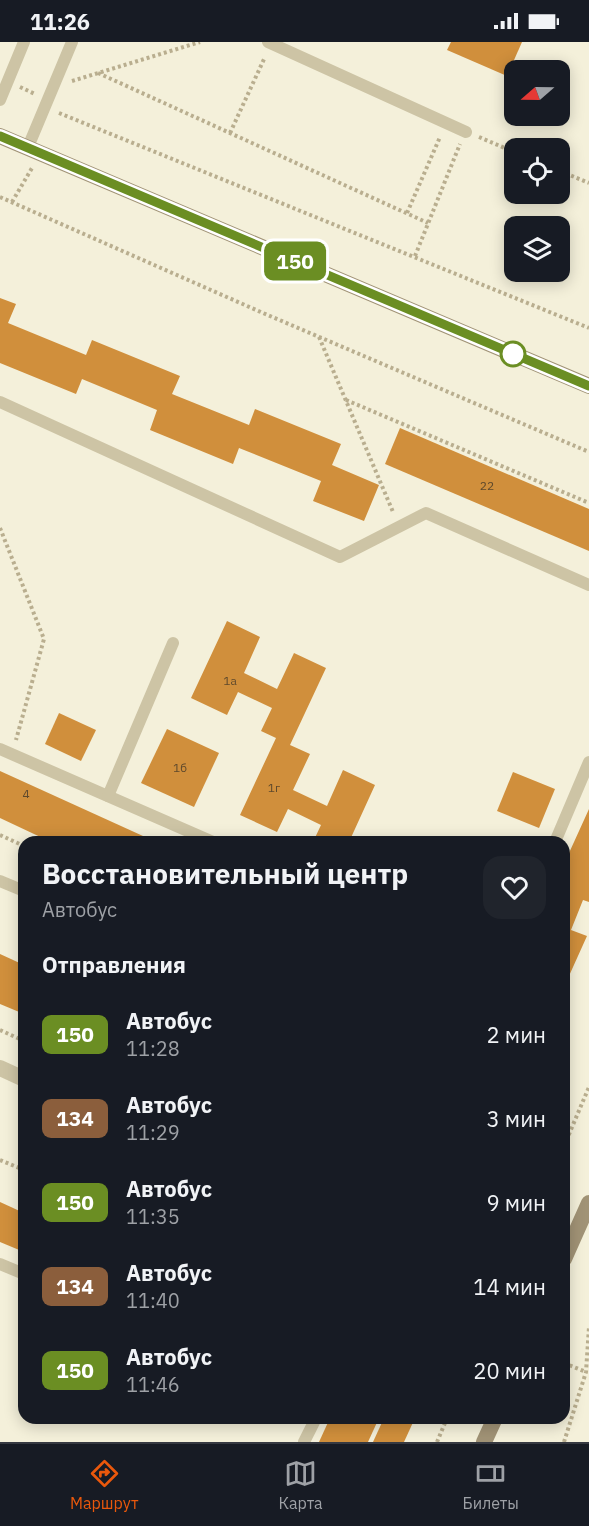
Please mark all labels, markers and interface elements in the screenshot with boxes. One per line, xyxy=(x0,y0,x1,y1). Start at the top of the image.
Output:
text: 11:26 xyxy=(30,7,90,36)
north arrow xyxy=(504,60,570,126)
map controls xyxy=(504,60,570,282)
button: locate xyxy=(504,138,570,204)
button: layers xyxy=(504,216,570,282)
line badge: 150 xyxy=(260,242,330,280)
text: 150 xyxy=(276,247,314,275)
unlabelled marker xyxy=(500,341,526,367)
house number: 22 xyxy=(480,478,494,493)
house number: 1а xyxy=(223,673,237,688)
house number: 1б xyxy=(173,760,187,775)
house number: 1г xyxy=(268,780,280,795)
house number: 4 xyxy=(22,786,30,801)
text: Восстановительный центр xyxy=(42,855,408,892)
button: heart xyxy=(483,856,546,919)
text: Автобус xyxy=(42,896,117,923)
text: Отправления xyxy=(42,950,186,979)
text: Автобус xyxy=(126,1006,212,1035)
text: 150 xyxy=(56,1020,94,1048)
text: 2 мин xyxy=(486,1020,546,1049)
text: 11:28 xyxy=(126,1035,180,1062)
text: Автобус xyxy=(126,1090,212,1119)
text: 134 xyxy=(56,1104,94,1132)
text: 3 мин xyxy=(486,1104,546,1133)
text: 11:29 xyxy=(126,1119,180,1146)
text: Автобус xyxy=(126,1174,212,1203)
text: 150 xyxy=(56,1188,94,1216)
text: 9 мин xyxy=(486,1188,546,1217)
text: 11:35 xyxy=(126,1203,180,1230)
text: Автобус xyxy=(126,1258,212,1287)
text: 134 xyxy=(56,1272,94,1300)
text: 14 мин xyxy=(473,1272,546,1301)
text: 11:40 xyxy=(126,1287,180,1314)
text: Автобус xyxy=(126,1342,212,1371)
text: 150 xyxy=(56,1356,94,1384)
text: 20 мин xyxy=(473,1356,546,1385)
text: 11:46 xyxy=(126,1371,180,1398)
tab: Маршрут xyxy=(70,1457,138,1513)
tab: Карта xyxy=(279,1457,323,1513)
tab: Билеты xyxy=(463,1457,519,1513)

